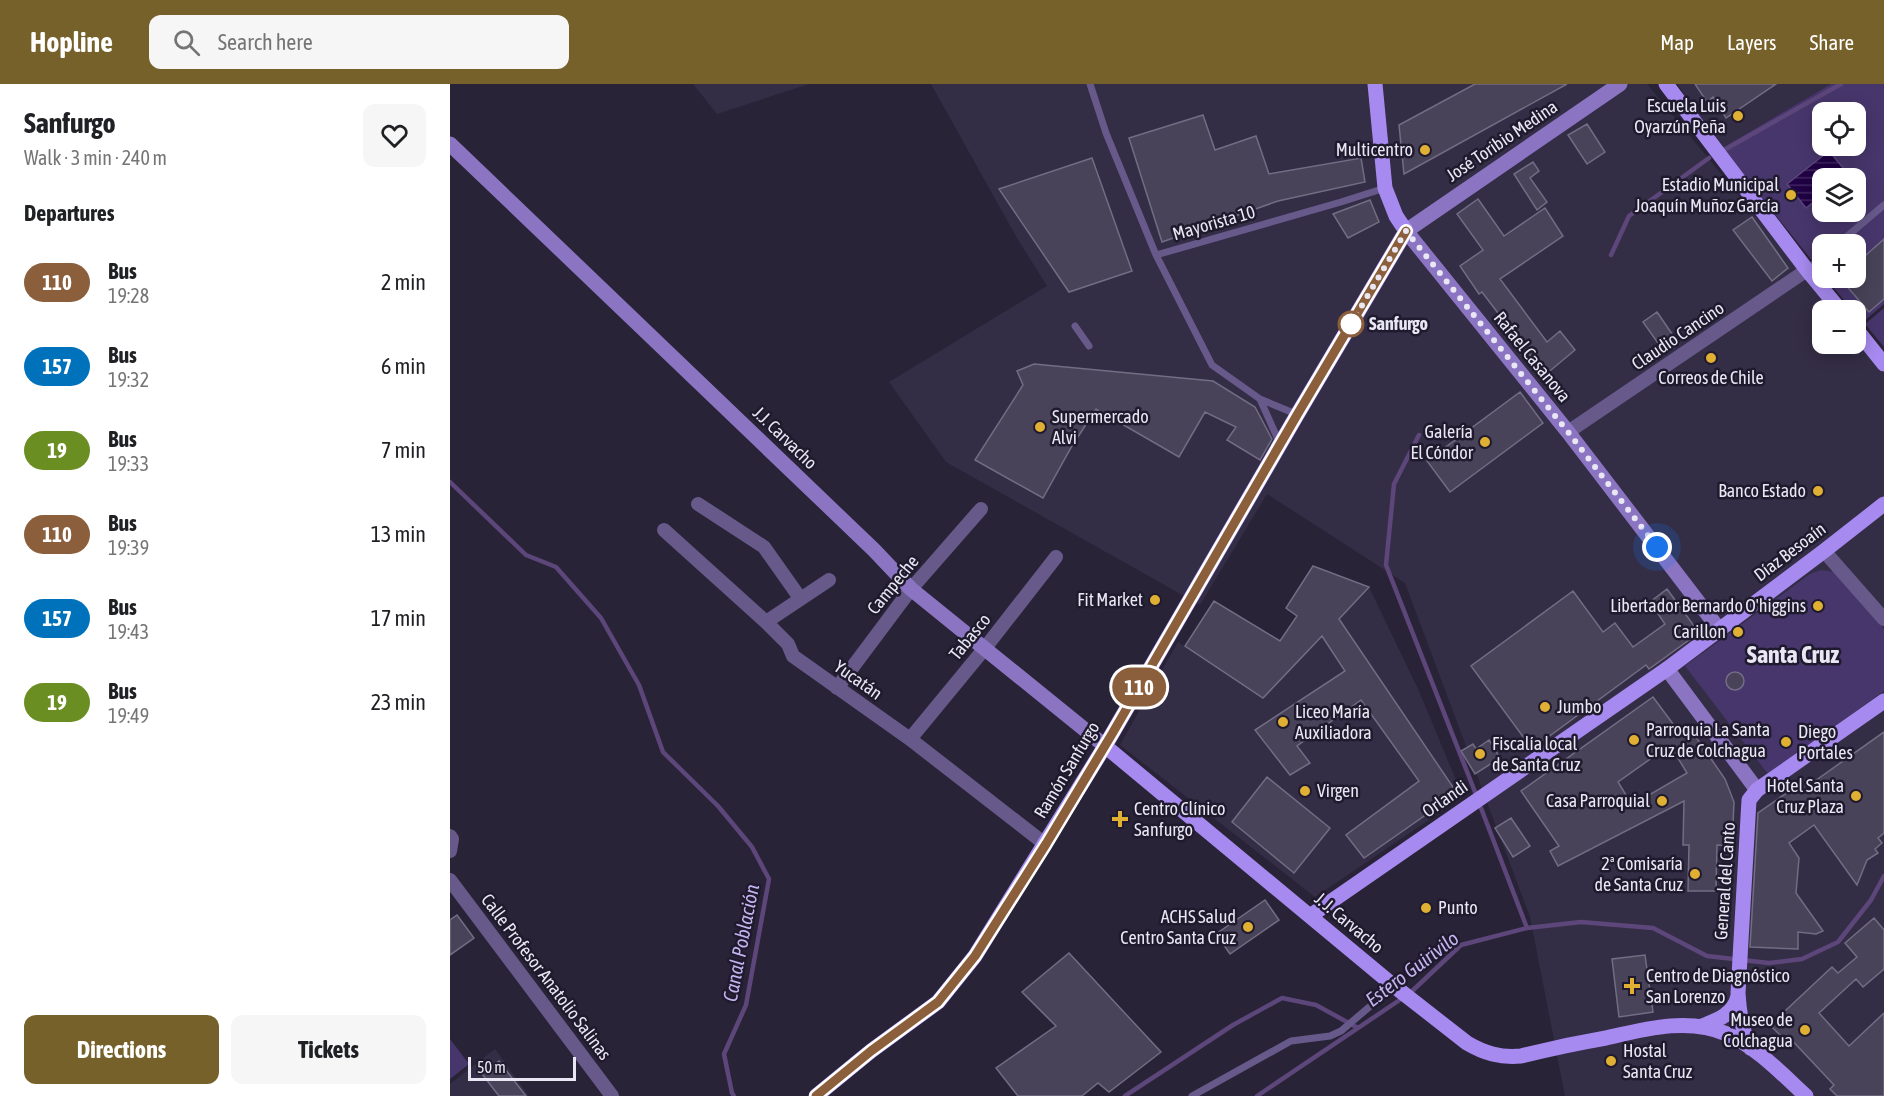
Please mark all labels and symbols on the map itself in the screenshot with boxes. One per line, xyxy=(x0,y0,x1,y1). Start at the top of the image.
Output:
place label: Escuela Luis Oyarzún Peña xyxy=(1634,95,1726,137)
street label: José Toribio Medina xyxy=(1442,96,1561,185)
marker: Escuela Luis Oyarzún Peña xyxy=(1731,109,1745,123)
place label: Multicentro xyxy=(1336,139,1413,160)
marker: Multicentro xyxy=(1418,143,1432,157)
place label: Estadio Municipal Joaquín Muñoz García xyxy=(1635,174,1779,216)
marker: Estadio Municipal Joaquín Muñoz García xyxy=(1784,188,1798,202)
street label: Mayorista 10 xyxy=(1170,201,1258,244)
street label: Claudio Cancino xyxy=(1628,297,1728,374)
street label: Rafael Casanova xyxy=(1490,307,1575,406)
marker: Sanfurgo xyxy=(1338,311,1364,337)
place label: Sanfurgo xyxy=(1369,313,1428,334)
marker: Correos de Chile xyxy=(1704,351,1718,365)
place label: Correos de Chile xyxy=(1658,367,1764,388)
street label: J.J. Carvacho xyxy=(749,402,822,473)
place label: Supermercado Alvi xyxy=(1052,406,1149,448)
marker: Supermercado Alvi xyxy=(1033,420,1047,434)
place label: Galería El Cóndor xyxy=(1411,421,1474,463)
marker: Galería El Cóndor xyxy=(1478,435,1492,449)
place label: Banco Estado xyxy=(1718,480,1806,501)
marker: Banco Estado xyxy=(1811,484,1825,498)
street label: Díaz Besoaín xyxy=(1750,518,1830,585)
your location xyxy=(1642,532,1672,562)
street label: Campeche xyxy=(863,551,923,618)
place label: Fit Market xyxy=(1077,589,1143,610)
marker: Fit Market xyxy=(1148,593,1162,607)
place label: Libertador Bernardo O'higgins xyxy=(1610,595,1806,616)
marker: Libertador Bernardo O'higgins xyxy=(1811,599,1825,613)
street label: Tabasco xyxy=(945,609,995,664)
place label: Carillon xyxy=(1674,621,1726,642)
marker: Carillon xyxy=(1731,625,1745,639)
district label: Santa Cruz xyxy=(1747,641,1840,668)
street label: Yucatán xyxy=(830,655,886,704)
line badge: 110 xyxy=(1104,668,1174,706)
place label: Jumbo xyxy=(1557,696,1601,717)
marker: Jumbo xyxy=(1538,700,1552,714)
place label: Liceo María Auxiliadora xyxy=(1295,701,1372,743)
marker: Liceo María Auxiliadora xyxy=(1276,715,1290,729)
street label: Ramón Sanfurgo xyxy=(1030,718,1104,822)
place label: Parroquia La Santa Cruz de Colchagua xyxy=(1646,719,1770,761)
place label: Diego Portales xyxy=(1798,721,1853,763)
place label: Fiscalía local de Santa Cruz xyxy=(1492,733,1581,775)
marker: Parroquia La Santa Cruz de Colchagua xyxy=(1627,733,1641,747)
marker: Diego Portales xyxy=(1779,735,1793,749)
marker: Fiscalía local de Santa Cruz xyxy=(1473,747,1487,761)
place label: Hotel Santa Cruz Plaza xyxy=(1766,775,1844,817)
street label: Orlandi xyxy=(1418,776,1471,822)
place label: Virgen xyxy=(1317,780,1359,801)
marker: Virgen xyxy=(1298,784,1312,798)
marker: Hotel Santa Cruz Plaza xyxy=(1849,789,1863,803)
place label: Casa Parroquial xyxy=(1546,790,1650,811)
marker: Casa Parroquial xyxy=(1655,794,1669,808)
place label: Centro Clínico Sanfurgo xyxy=(1134,798,1225,840)
marker: Centro Clínico Sanfurgo xyxy=(1111,810,1129,828)
street label: General del Canto xyxy=(1710,821,1739,940)
place label: 2ª Comisaría de Santa Cruz xyxy=(1595,853,1684,895)
marker: 2ª Comisaría de Santa Cruz xyxy=(1688,867,1702,881)
water label: Canal Población xyxy=(718,882,763,1004)
street label: J. J. Carvacho xyxy=(1311,888,1388,957)
street label: Calle Profesor Anatolio Salinas xyxy=(477,890,616,1064)
place label: Punto xyxy=(1438,897,1478,918)
marker: Punto xyxy=(1419,901,1433,915)
place label: ACHS Salud Centro Santa Cruz xyxy=(1120,906,1237,948)
marker: ACHS Salud Centro Santa Cruz xyxy=(1241,920,1255,934)
water label: Estero Guirivilo xyxy=(1361,926,1463,1011)
place label: Centro de Diagnóstico San Lorenzo xyxy=(1646,965,1790,1007)
marker: Centro de Diagnóstico San Lorenzo xyxy=(1623,977,1641,995)
place label: Museo de Colchagua xyxy=(1723,1009,1793,1051)
marker: Museo de Colchagua xyxy=(1798,1023,1812,1037)
place label: Hostal Santa Cruz xyxy=(1623,1040,1693,1082)
scale bar xyxy=(468,1054,576,1082)
marker: Hostal Santa Cruz xyxy=(1604,1054,1618,1068)

